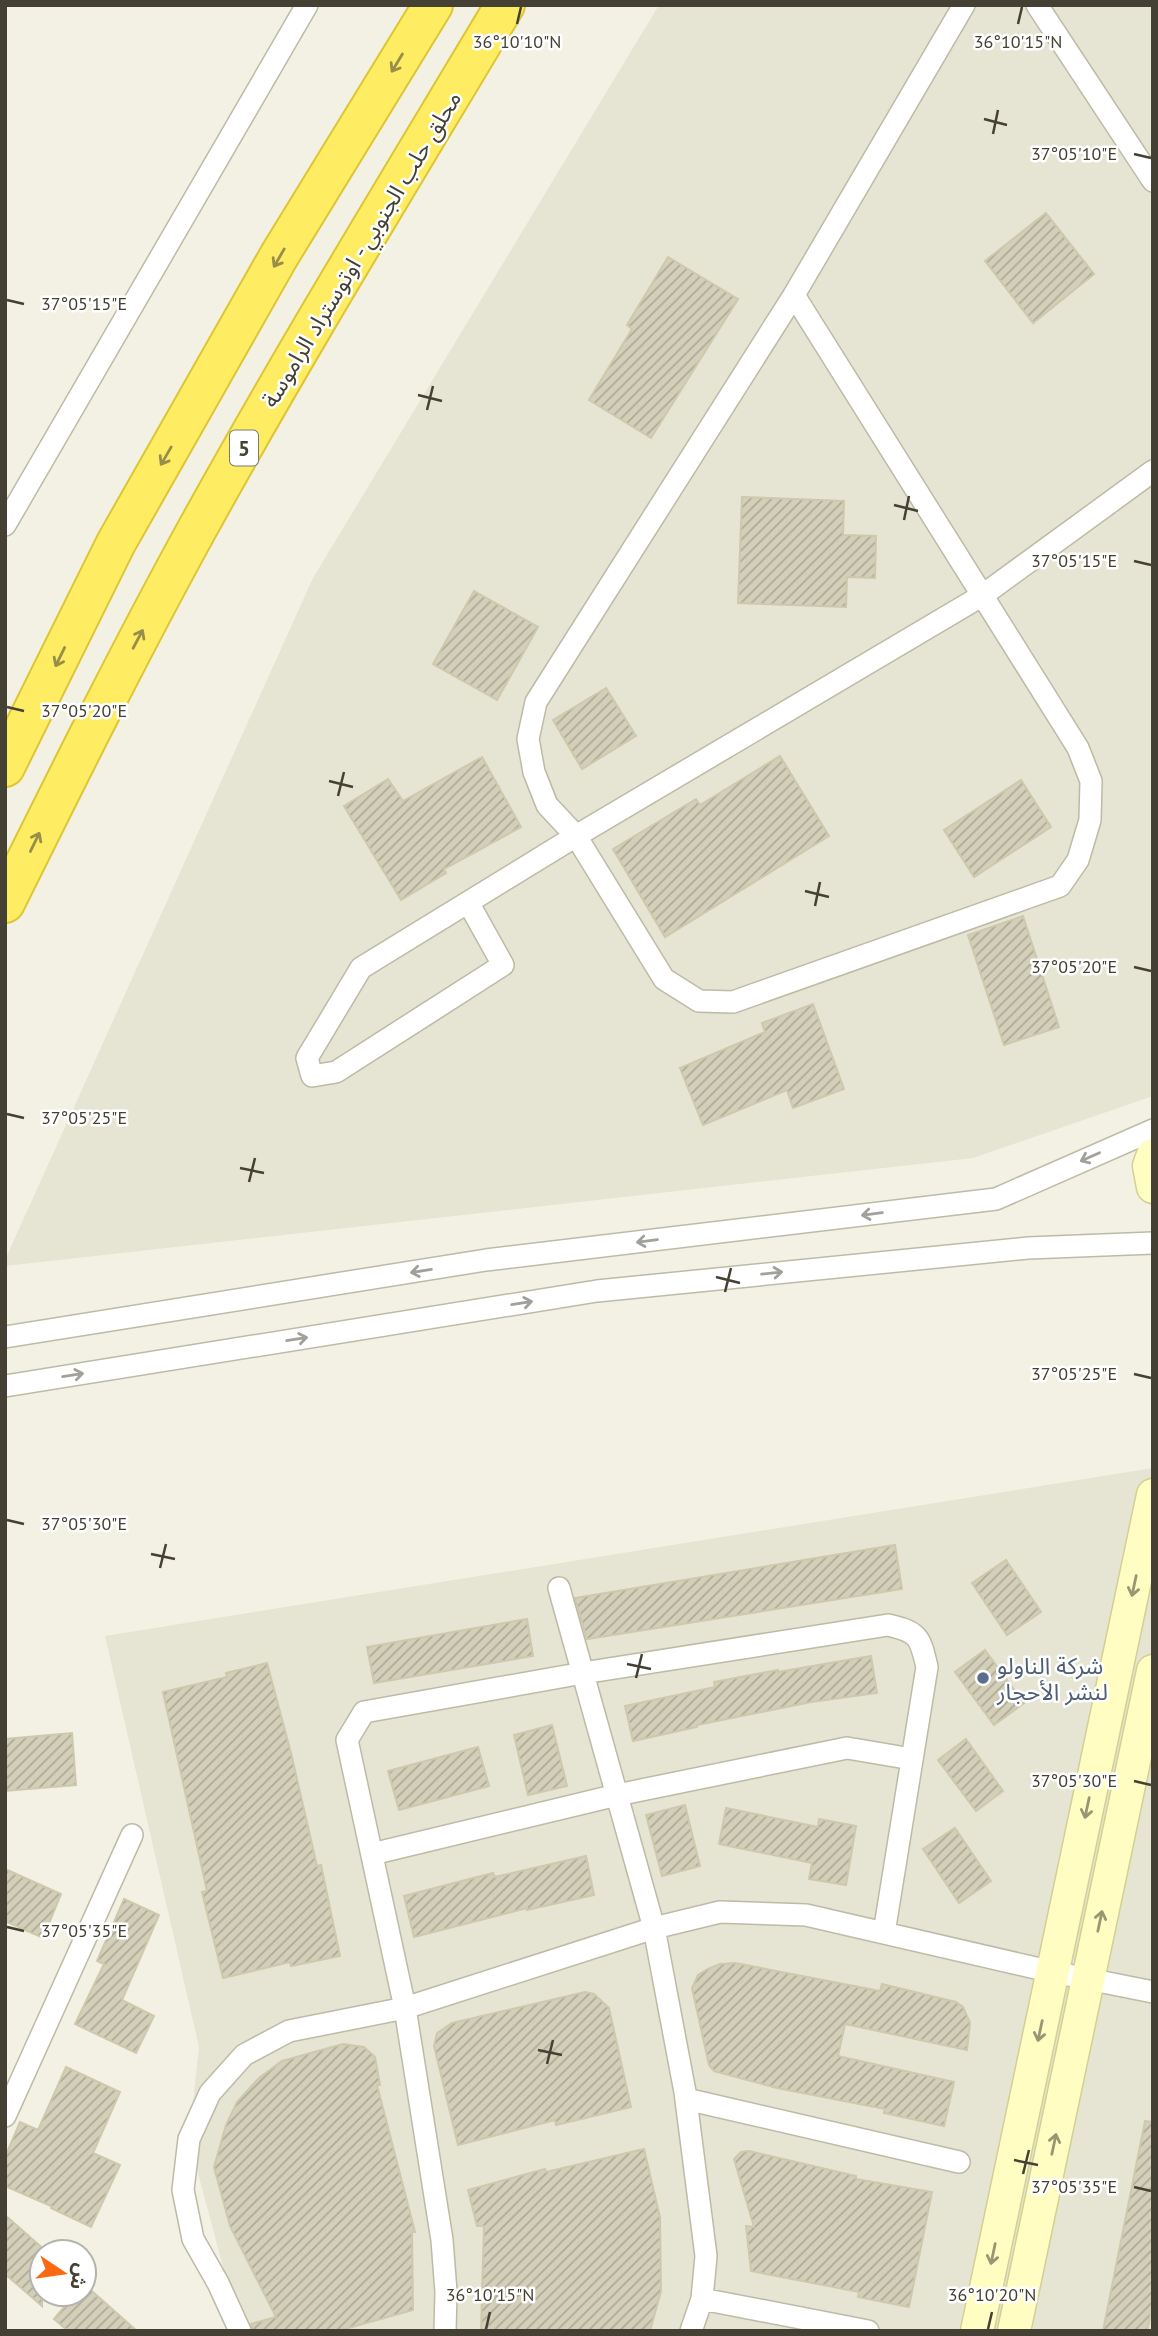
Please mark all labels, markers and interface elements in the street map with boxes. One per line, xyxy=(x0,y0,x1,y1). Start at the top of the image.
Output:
text: 36°10'10"N xyxy=(473,30,561,53)
text: 36°10'15"N xyxy=(974,30,1062,53)
one-way arrow xyxy=(390,53,404,73)
street label: محلق حلب الجنوبي - اوتوستراد الراموسة xyxy=(255,86,470,414)
text: 37°05'10"E xyxy=(1031,142,1117,165)
one-way arrow xyxy=(271,247,285,267)
text: 37°05'15"E xyxy=(41,292,127,315)
road number: 5 xyxy=(230,430,258,466)
one-way arrow xyxy=(159,445,173,465)
text: 37°05'15"E xyxy=(1031,549,1117,572)
one-way arrow xyxy=(132,629,146,650)
one-way arrow xyxy=(53,646,66,667)
text: 37°05'20"E xyxy=(41,699,127,722)
one-way arrow xyxy=(29,832,43,853)
text: 37°05'20"E xyxy=(1031,955,1117,978)
text: 37°05'25"E xyxy=(41,1106,127,1129)
one-way arrow xyxy=(1080,1151,1101,1164)
one-way arrow xyxy=(862,1207,884,1220)
one-way arrow xyxy=(636,1235,658,1248)
one-way arrow xyxy=(410,1265,433,1278)
one-way arrow xyxy=(760,1266,783,1279)
one-way arrow xyxy=(510,1296,533,1309)
one-way arrow xyxy=(285,1332,308,1345)
text: 37°05'25"E xyxy=(1031,1362,1117,1385)
one-way arrow xyxy=(61,1368,84,1381)
text: 37°05'30"E xyxy=(41,1512,127,1535)
one-way arrow xyxy=(1126,1574,1140,1597)
place label: شركة الناولو لنشر الأحجار xyxy=(996,1651,1108,1706)
marker: شركة الناولو لنشر الأحجار xyxy=(975,1670,991,1686)
text: 37°05'30"E xyxy=(1031,1769,1117,1792)
one-way arrow xyxy=(1079,1796,1093,1819)
one-way arrow xyxy=(1094,1910,1108,1933)
text: 37°05'35"E xyxy=(41,1919,127,1942)
one-way arrow xyxy=(1033,2019,1047,2042)
one-way arrow xyxy=(1047,2133,1061,2156)
text: 37°05'35"E xyxy=(1031,2175,1117,2198)
north arrow xyxy=(28,2238,98,2308)
one-way arrow xyxy=(986,2242,1000,2265)
text: ش xyxy=(65,2261,94,2292)
text: 36°10'15"N xyxy=(446,2283,534,2306)
text: 36°10'20"N xyxy=(948,2283,1036,2306)

